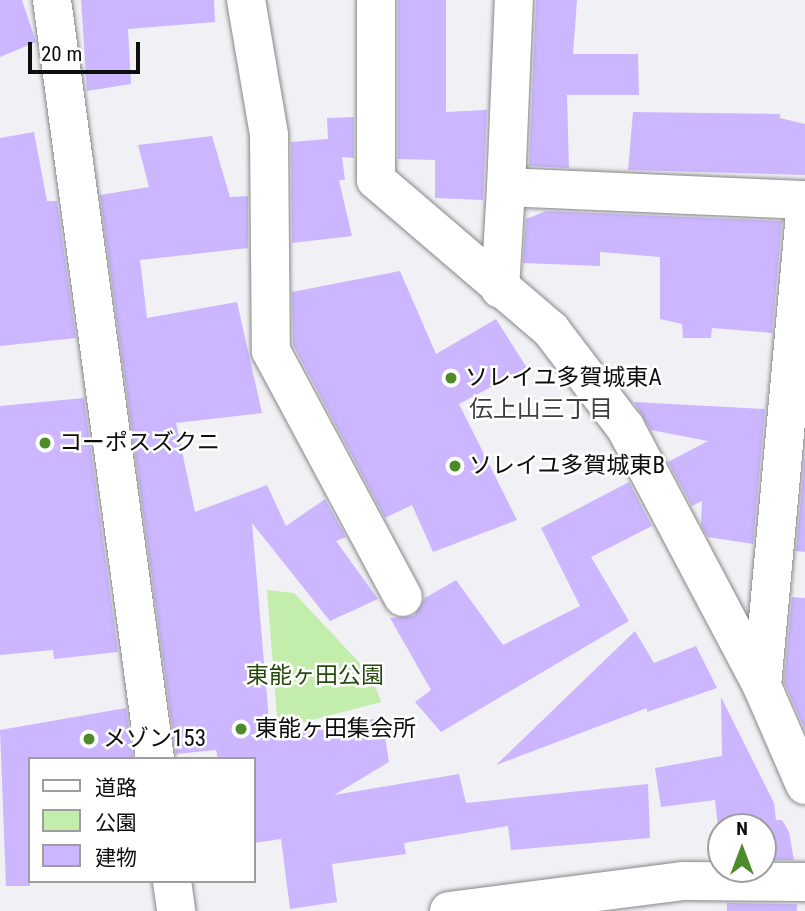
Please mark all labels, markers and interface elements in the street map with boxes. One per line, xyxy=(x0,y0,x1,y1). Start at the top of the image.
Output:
scale bar xyxy=(32,28,144,72)
text: 20 m xyxy=(41,42,82,66)
place label: ソレイユ多賀城東A xyxy=(465,364,662,392)
marker: ソレイユ多賀城東A xyxy=(443,370,459,386)
district label: 伝上山三丁目 xyxy=(469,396,613,424)
place label: コーポスズクニ xyxy=(59,429,220,457)
marker: コーポスズクニ xyxy=(37,435,53,451)
place label: ソレイユ多賀城東B xyxy=(469,452,666,480)
marker: ソレイユ多賀城東B xyxy=(447,458,463,474)
park label: 東能ヶ田公園 xyxy=(246,662,384,690)
place label: 東能ヶ田集会所 xyxy=(255,715,416,743)
marker: 東能ヶ田集会所 xyxy=(233,721,249,737)
place label: メゾン153 xyxy=(103,725,206,753)
marker: メゾン153 xyxy=(81,731,97,747)
legend xyxy=(28,757,256,883)
text: 道路 xyxy=(95,776,137,800)
text: 公園 xyxy=(95,811,137,835)
north arrow xyxy=(707,813,777,883)
text: N xyxy=(736,817,748,840)
text: 建物 xyxy=(95,846,137,870)

